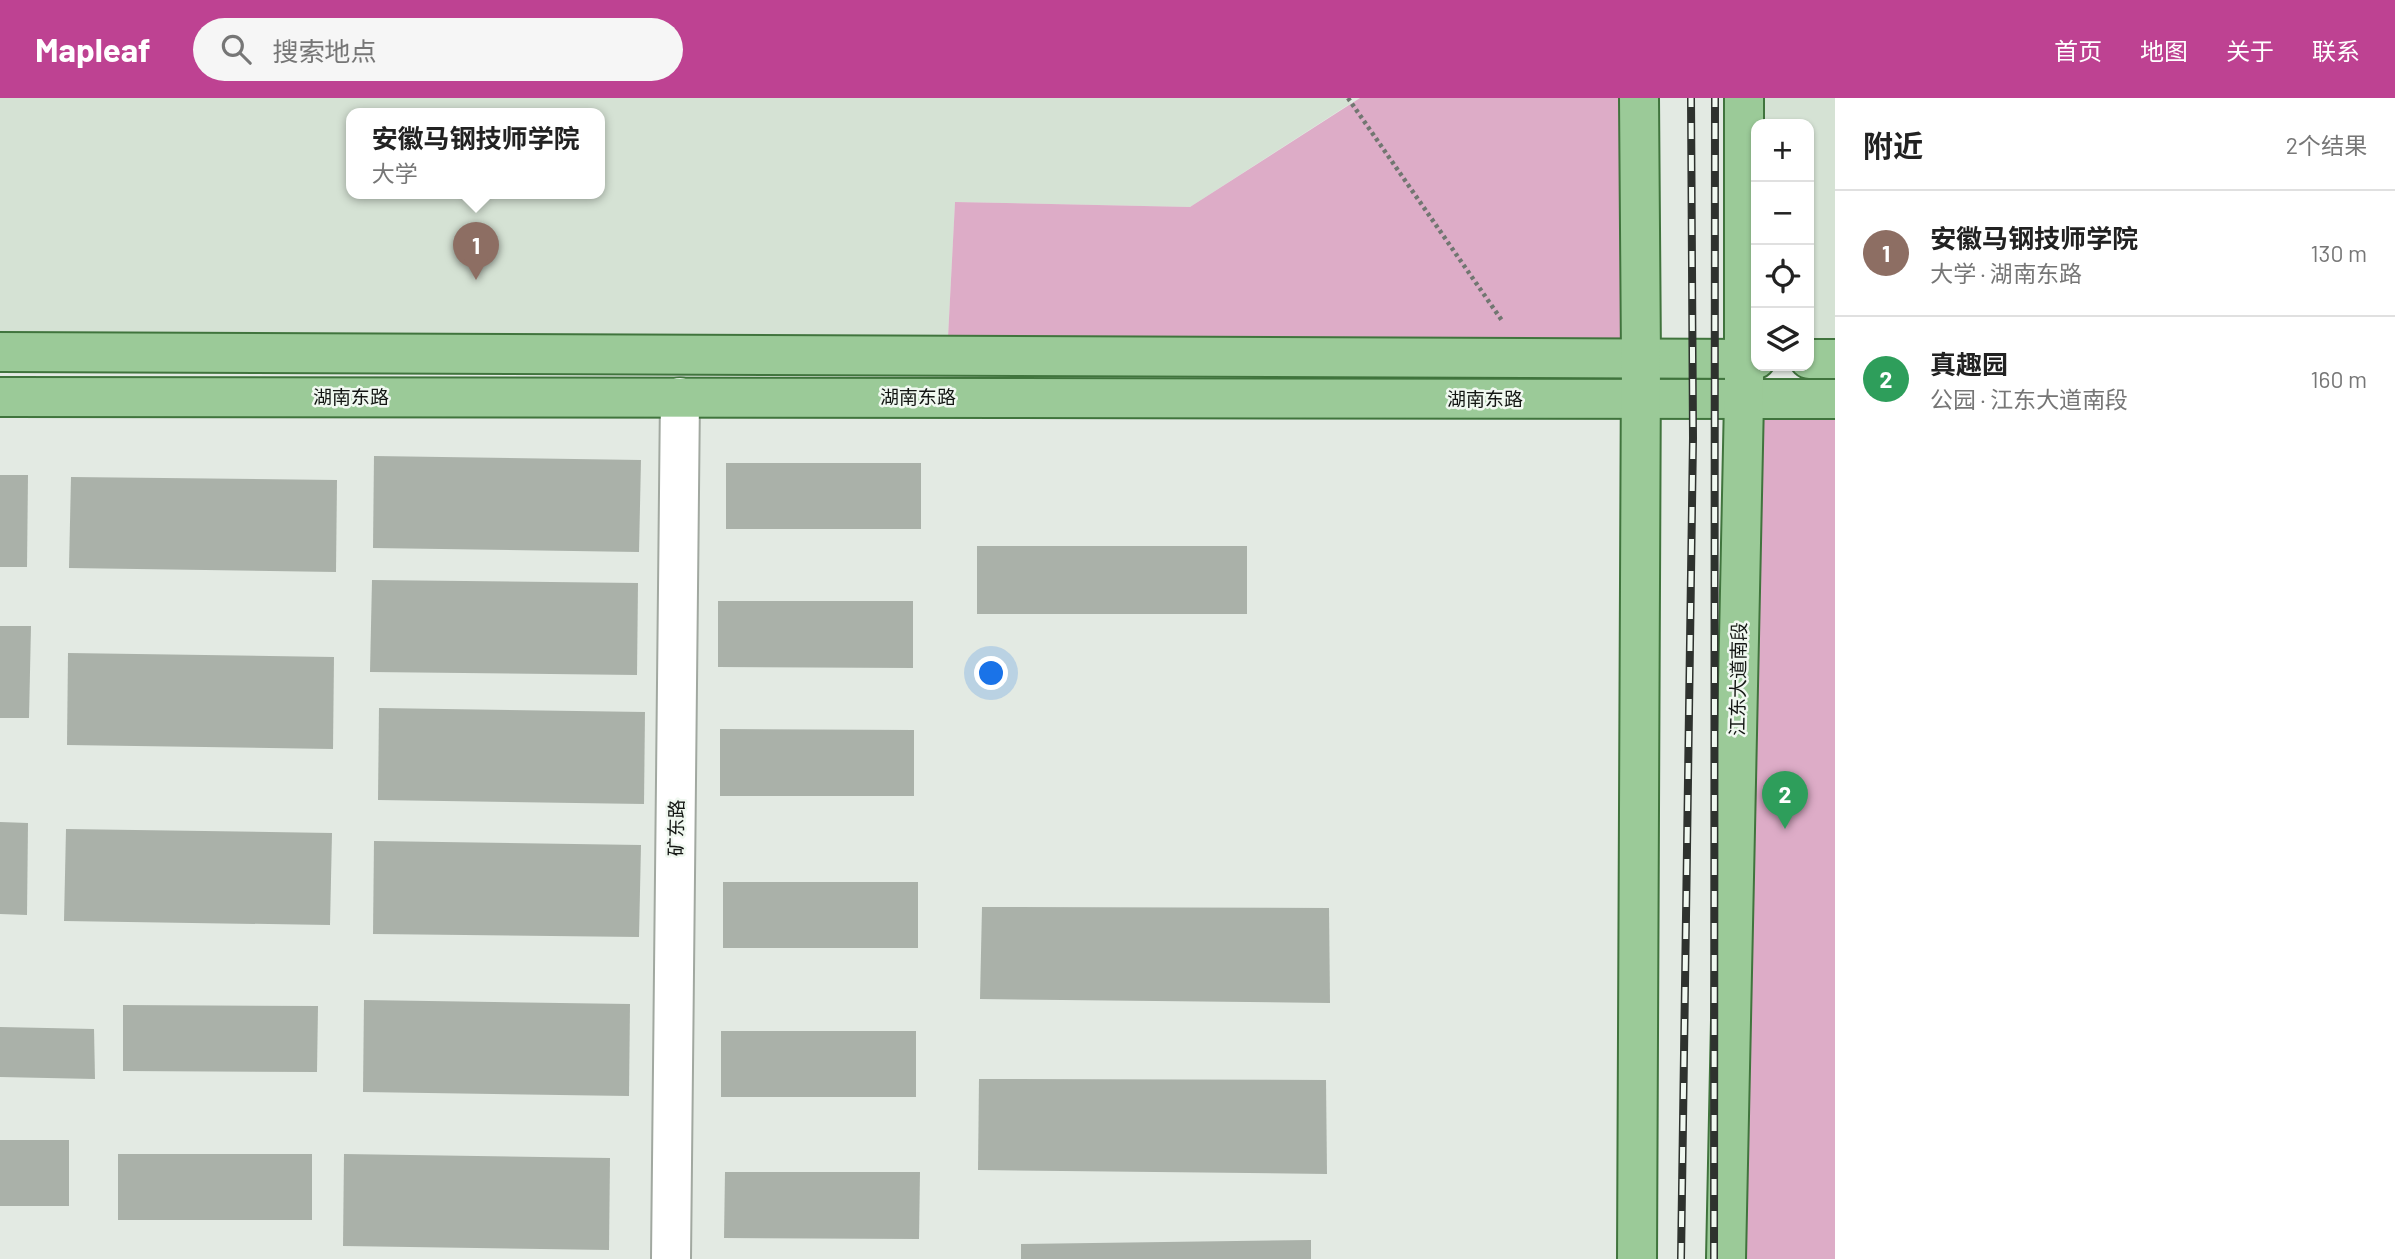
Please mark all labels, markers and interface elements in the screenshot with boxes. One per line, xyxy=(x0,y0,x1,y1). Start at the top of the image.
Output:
search box xyxy=(193,18,683,81)
text: Mapleaf xyxy=(35,29,151,69)
icon: search xyxy=(217,30,255,68)
text: 搜索地点 xyxy=(273,35,377,66)
text: 首页 xyxy=(2054,36,2102,65)
text: 地图 xyxy=(2140,36,2188,65)
text: 关于 xyxy=(2226,36,2274,65)
text: 联系 xyxy=(2312,36,2360,65)
popup xyxy=(346,108,605,199)
map controls xyxy=(1751,119,1814,371)
button: + xyxy=(1751,119,1814,182)
text: 安徽马钢技师学院 xyxy=(371,122,580,153)
text: 附近 xyxy=(1863,127,1923,163)
text: 2个结果 xyxy=(2286,131,2367,159)
text: 大学 xyxy=(371,159,417,187)
button: − xyxy=(1751,182,1814,245)
pin: 1 xyxy=(453,222,499,280)
text: 安徽马钢技师学院 xyxy=(1930,222,2138,253)
text: 1 xyxy=(1882,239,1890,267)
text: 130 m xyxy=(2310,239,2367,267)
button: locate xyxy=(1751,245,1814,308)
text: 大学 · 湖南东路 xyxy=(1930,259,2082,287)
button: layers xyxy=(1751,308,1814,371)
text: 真趣园 xyxy=(1930,348,2008,379)
text: 2 xyxy=(1880,365,1892,393)
text: 160 m xyxy=(2310,365,2367,393)
street label: 湖南东路 xyxy=(313,385,389,408)
street label: 湖南东路 xyxy=(880,385,956,408)
text: 公园 · 江东大道南段 xyxy=(1930,385,2128,413)
street label: 湖南东路 xyxy=(1447,387,1523,410)
street label: 江东大道南段 xyxy=(1725,622,1750,736)
your location xyxy=(974,656,1008,690)
pin: 2 xyxy=(1762,771,1808,829)
street label: 矿东路 xyxy=(664,799,687,857)

